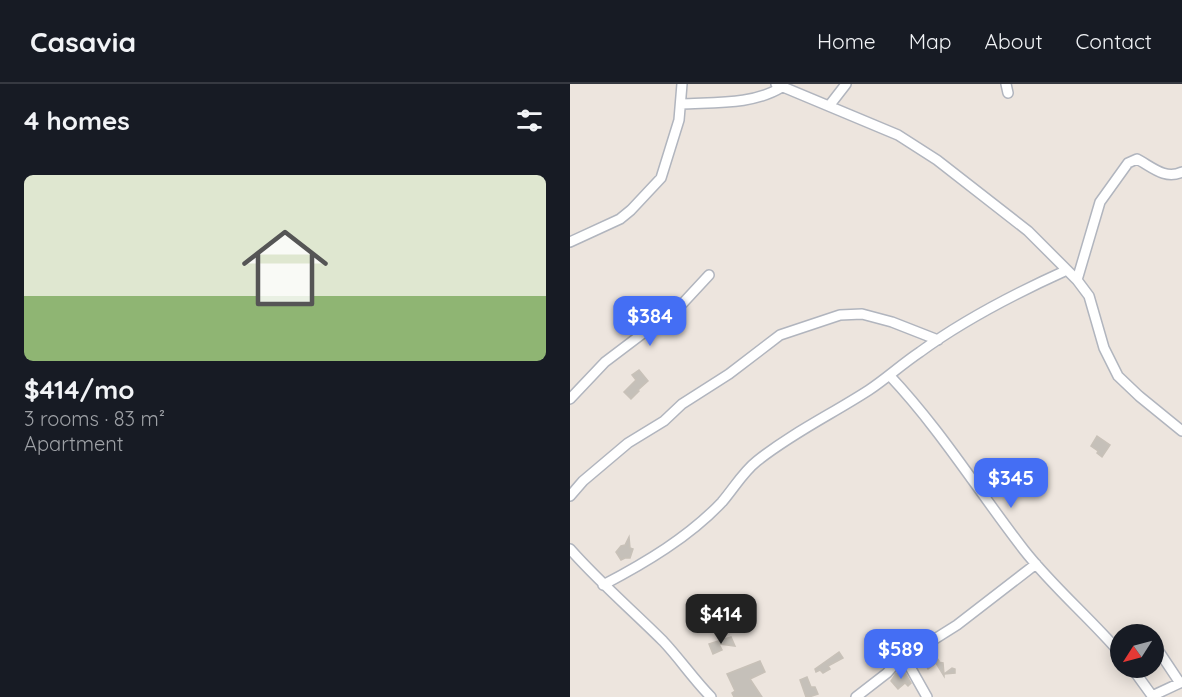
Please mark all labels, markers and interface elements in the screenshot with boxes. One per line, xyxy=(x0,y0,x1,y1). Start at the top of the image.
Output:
text: Casavia xyxy=(30,24,136,59)
text: Home xyxy=(817,28,876,54)
text: Map xyxy=(909,28,952,54)
text: About xyxy=(985,28,1043,54)
text: Contact xyxy=(1076,28,1152,54)
text: 4 homes xyxy=(24,104,130,137)
icon: filters xyxy=(513,104,546,137)
icon: home xyxy=(231,214,339,322)
pin: $384 xyxy=(614,296,686,347)
text: $384 xyxy=(627,303,673,328)
text: $414/mo xyxy=(24,373,134,406)
text: 3 rooms · 83 m² xyxy=(24,406,165,431)
text: Apartment xyxy=(24,431,124,456)
pin: $345 xyxy=(975,458,1047,509)
text: $345 xyxy=(988,465,1034,490)
pin: $414 xyxy=(685,594,757,645)
text: $414 xyxy=(700,601,742,626)
north arrow xyxy=(1110,624,1164,678)
map controls xyxy=(1110,624,1164,678)
pin: $589 xyxy=(865,629,937,680)
text: $589 xyxy=(878,636,924,661)

